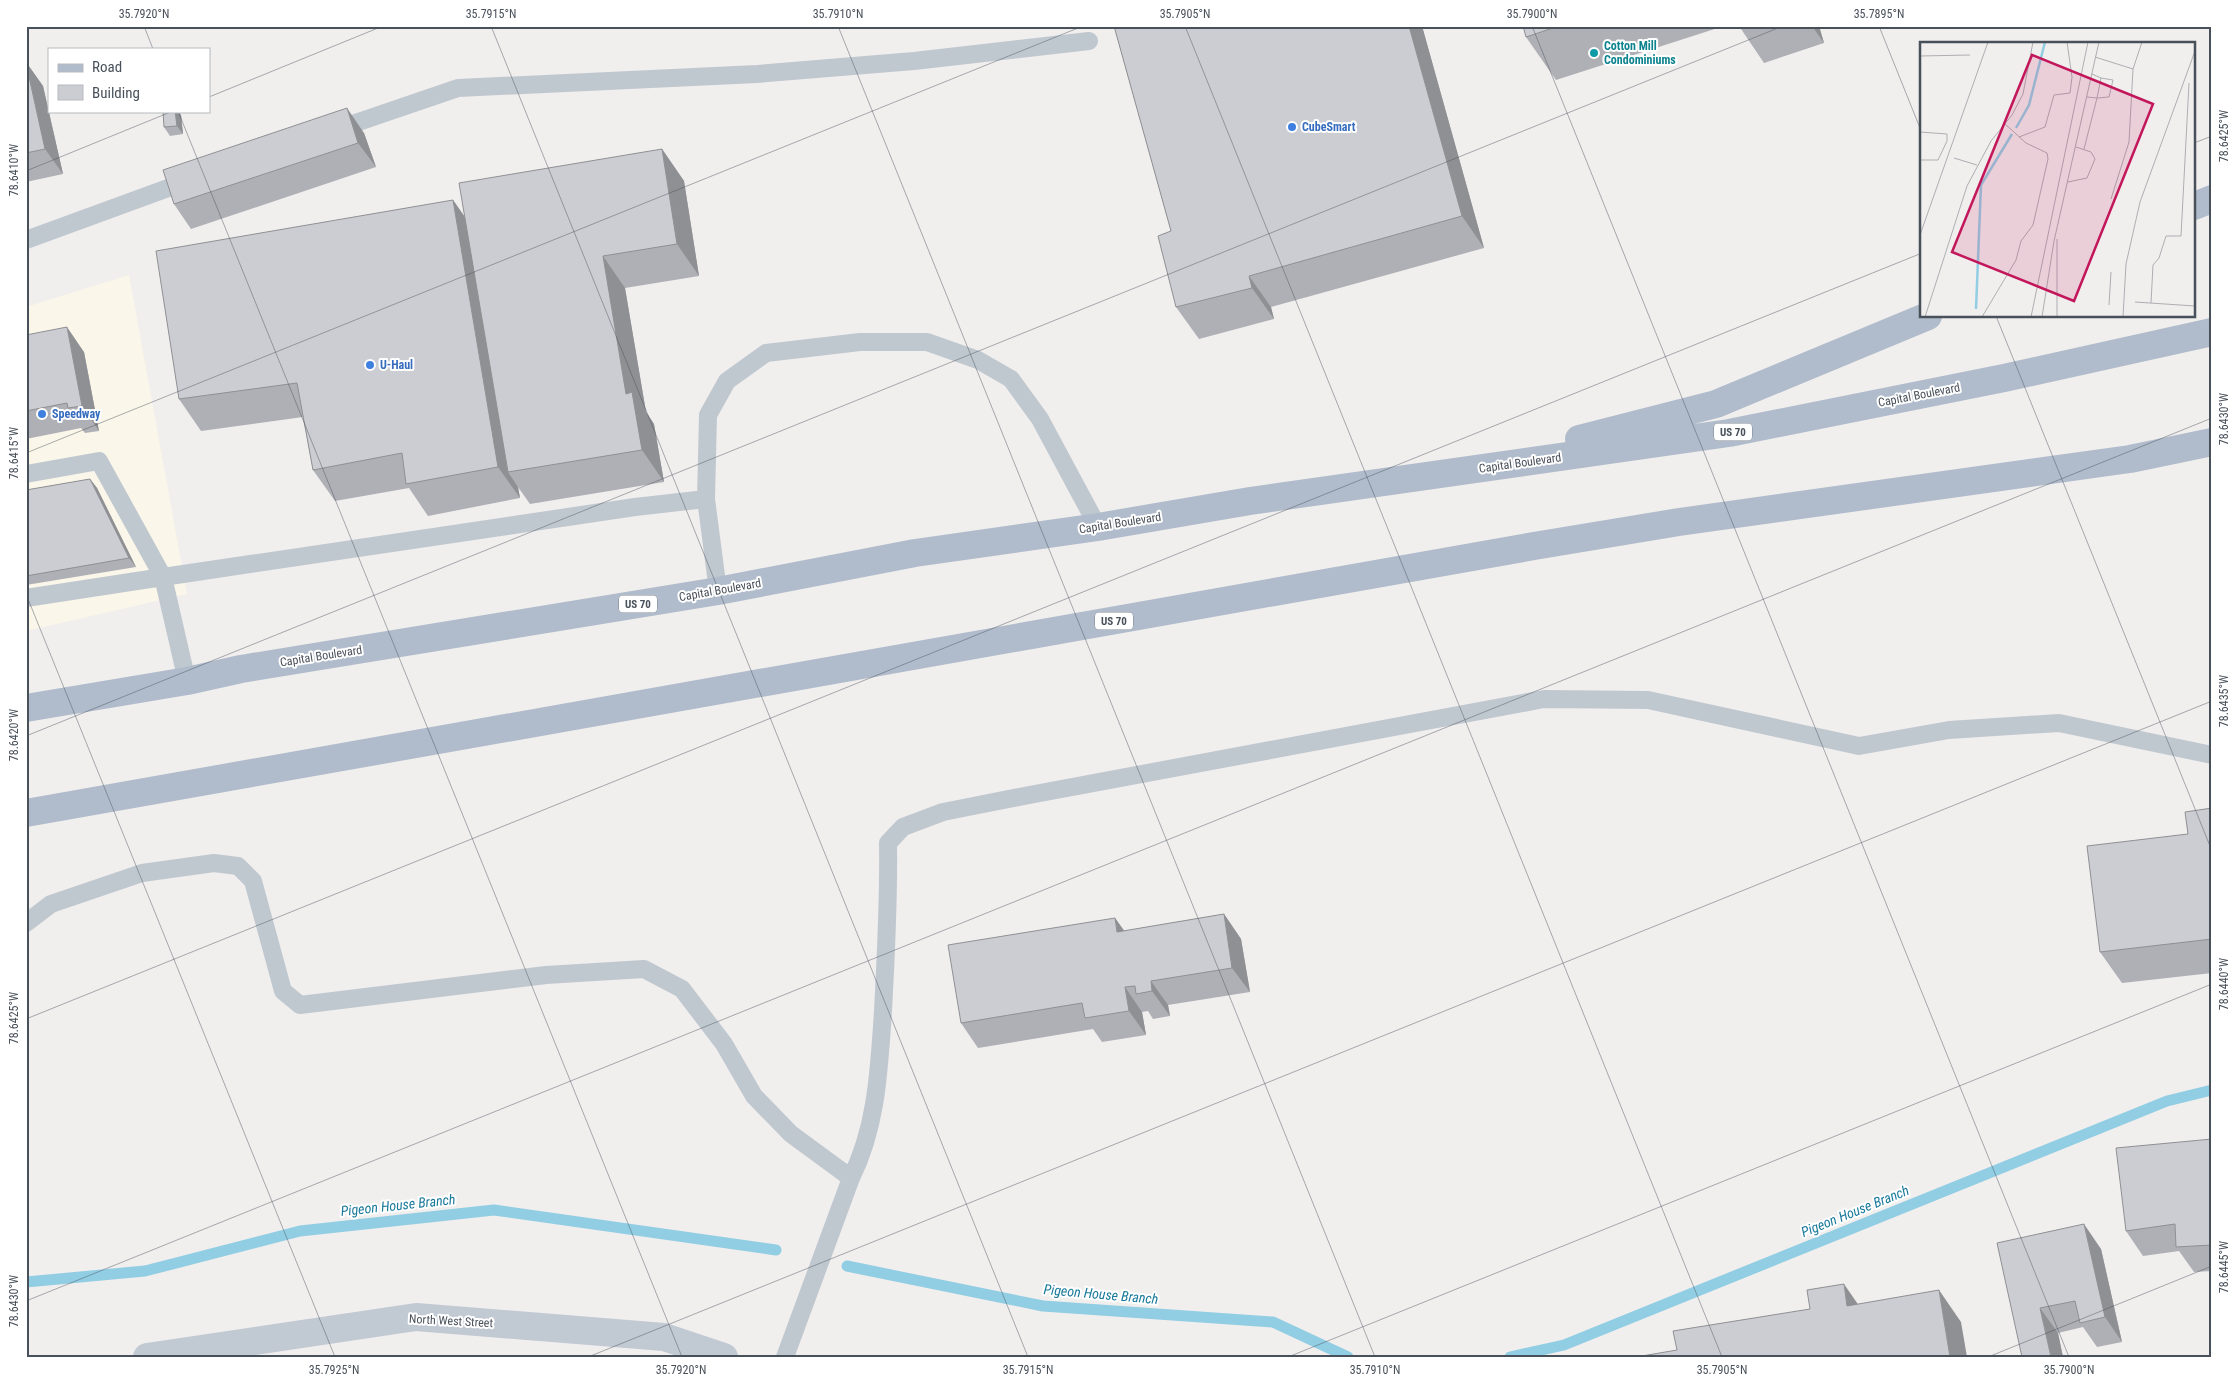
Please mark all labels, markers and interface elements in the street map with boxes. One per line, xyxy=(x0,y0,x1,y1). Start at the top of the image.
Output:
text: 35.7920°N xyxy=(119,7,169,21)
text: 35.7915°N xyxy=(466,7,516,21)
text: 35.7910°N xyxy=(813,7,863,21)
text: 35.7905°N xyxy=(1160,7,1210,21)
text: 35.7900°N xyxy=(1507,7,1557,21)
text: 35.7895°N xyxy=(1854,7,1904,21)
place label: Cotton Mill Condominiums xyxy=(1604,39,1676,67)
inset map xyxy=(1920,42,2196,318)
marker: Cotton Mill Condominiums xyxy=(1588,47,1600,59)
legend xyxy=(48,48,210,112)
text: Road xyxy=(92,58,122,76)
text: Building xyxy=(92,84,140,102)
text: 78.6425°W xyxy=(2217,110,2231,162)
place label: CubeSmart xyxy=(1302,120,1356,134)
marker: CubeSmart xyxy=(1286,121,1298,133)
text: 78.6410°W xyxy=(7,144,21,196)
place label: U-Haul xyxy=(380,358,413,372)
marker: U-Haul xyxy=(364,359,376,371)
street label: Capital Boulevard xyxy=(1877,380,1961,410)
text: 78.6430°W xyxy=(2217,393,2231,445)
place label: Speedway xyxy=(52,407,101,421)
marker: Speedway xyxy=(36,408,48,420)
road number: US 70 xyxy=(1714,424,1752,441)
text: 78.6415°W xyxy=(7,427,21,479)
street label: Capital Boulevard xyxy=(1478,450,1562,476)
street label: Capital Boulevard xyxy=(1078,510,1162,536)
street label: Capital Boulevard xyxy=(678,576,762,604)
road number: US 70 xyxy=(619,596,657,612)
road number: US 70 xyxy=(1095,612,1133,630)
street label: Capital Boulevard xyxy=(279,643,363,669)
text: 78.6435°W xyxy=(2217,675,2231,727)
text: 78.6420°W xyxy=(7,709,21,761)
text: 78.6440°W xyxy=(2217,958,2231,1010)
text: 78.6425°W xyxy=(7,992,21,1044)
water label: Pigeon House Branch xyxy=(1799,1182,1911,1240)
water label: Pigeon House Branch xyxy=(340,1191,456,1219)
text: 78.6445°W xyxy=(2217,1241,2231,1293)
text: 78.6430°W xyxy=(7,1275,21,1327)
water label: Pigeon House Branch xyxy=(1043,1281,1159,1307)
street label: North West Street xyxy=(409,1312,494,1330)
text: 35.7925°N xyxy=(309,1363,359,1377)
text: 35.7920°N xyxy=(656,1363,706,1377)
text: 35.7915°N xyxy=(1003,1363,1053,1377)
text: 35.7910°N xyxy=(1350,1363,1400,1377)
text: 35.7905°N xyxy=(1697,1363,1747,1377)
text: 35.7900°N xyxy=(2044,1363,2094,1377)

